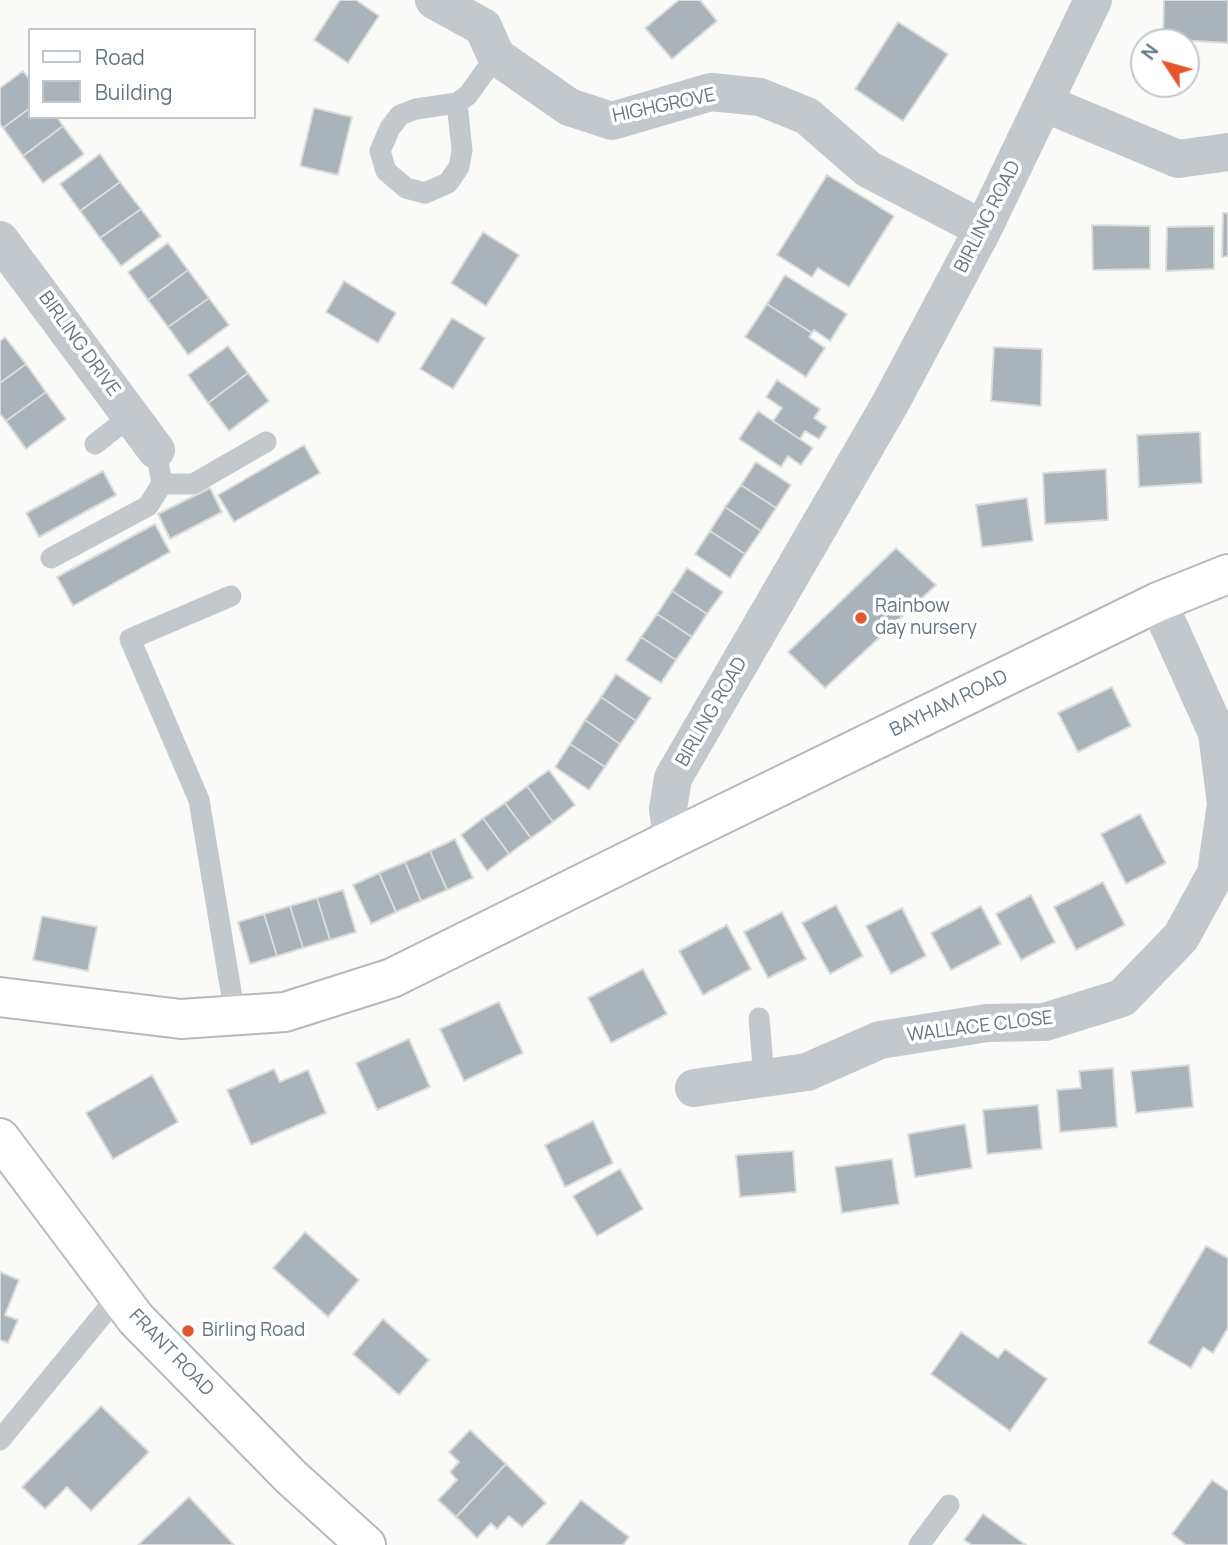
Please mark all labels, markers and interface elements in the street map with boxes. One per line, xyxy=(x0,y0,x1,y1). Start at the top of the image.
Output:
legend xyxy=(28,28,256,119)
north arrow xyxy=(1130,28,1200,98)
text: N xyxy=(1135,39,1164,65)
text: Road xyxy=(95,43,145,71)
text: Building xyxy=(95,78,172,106)
street label: HIGHGROVE xyxy=(610,84,718,128)
street label: BIRLING ROAD xyxy=(950,157,1026,277)
street label: BIRLING DRIVE xyxy=(33,287,125,401)
place label: Rainbow day nursery xyxy=(875,596,977,640)
marker: Rainbow day nursery xyxy=(853,610,869,626)
street label: BIRLING ROAD xyxy=(671,653,753,771)
street label: BAYHAM ROAD xyxy=(886,666,1012,742)
street label: WALLACE CLOSE xyxy=(906,1007,1054,1047)
street label: FRANT ROAD xyxy=(124,1305,218,1401)
place label: Birling Road xyxy=(202,1320,305,1342)
marker: Birling Road xyxy=(180,1323,196,1339)

